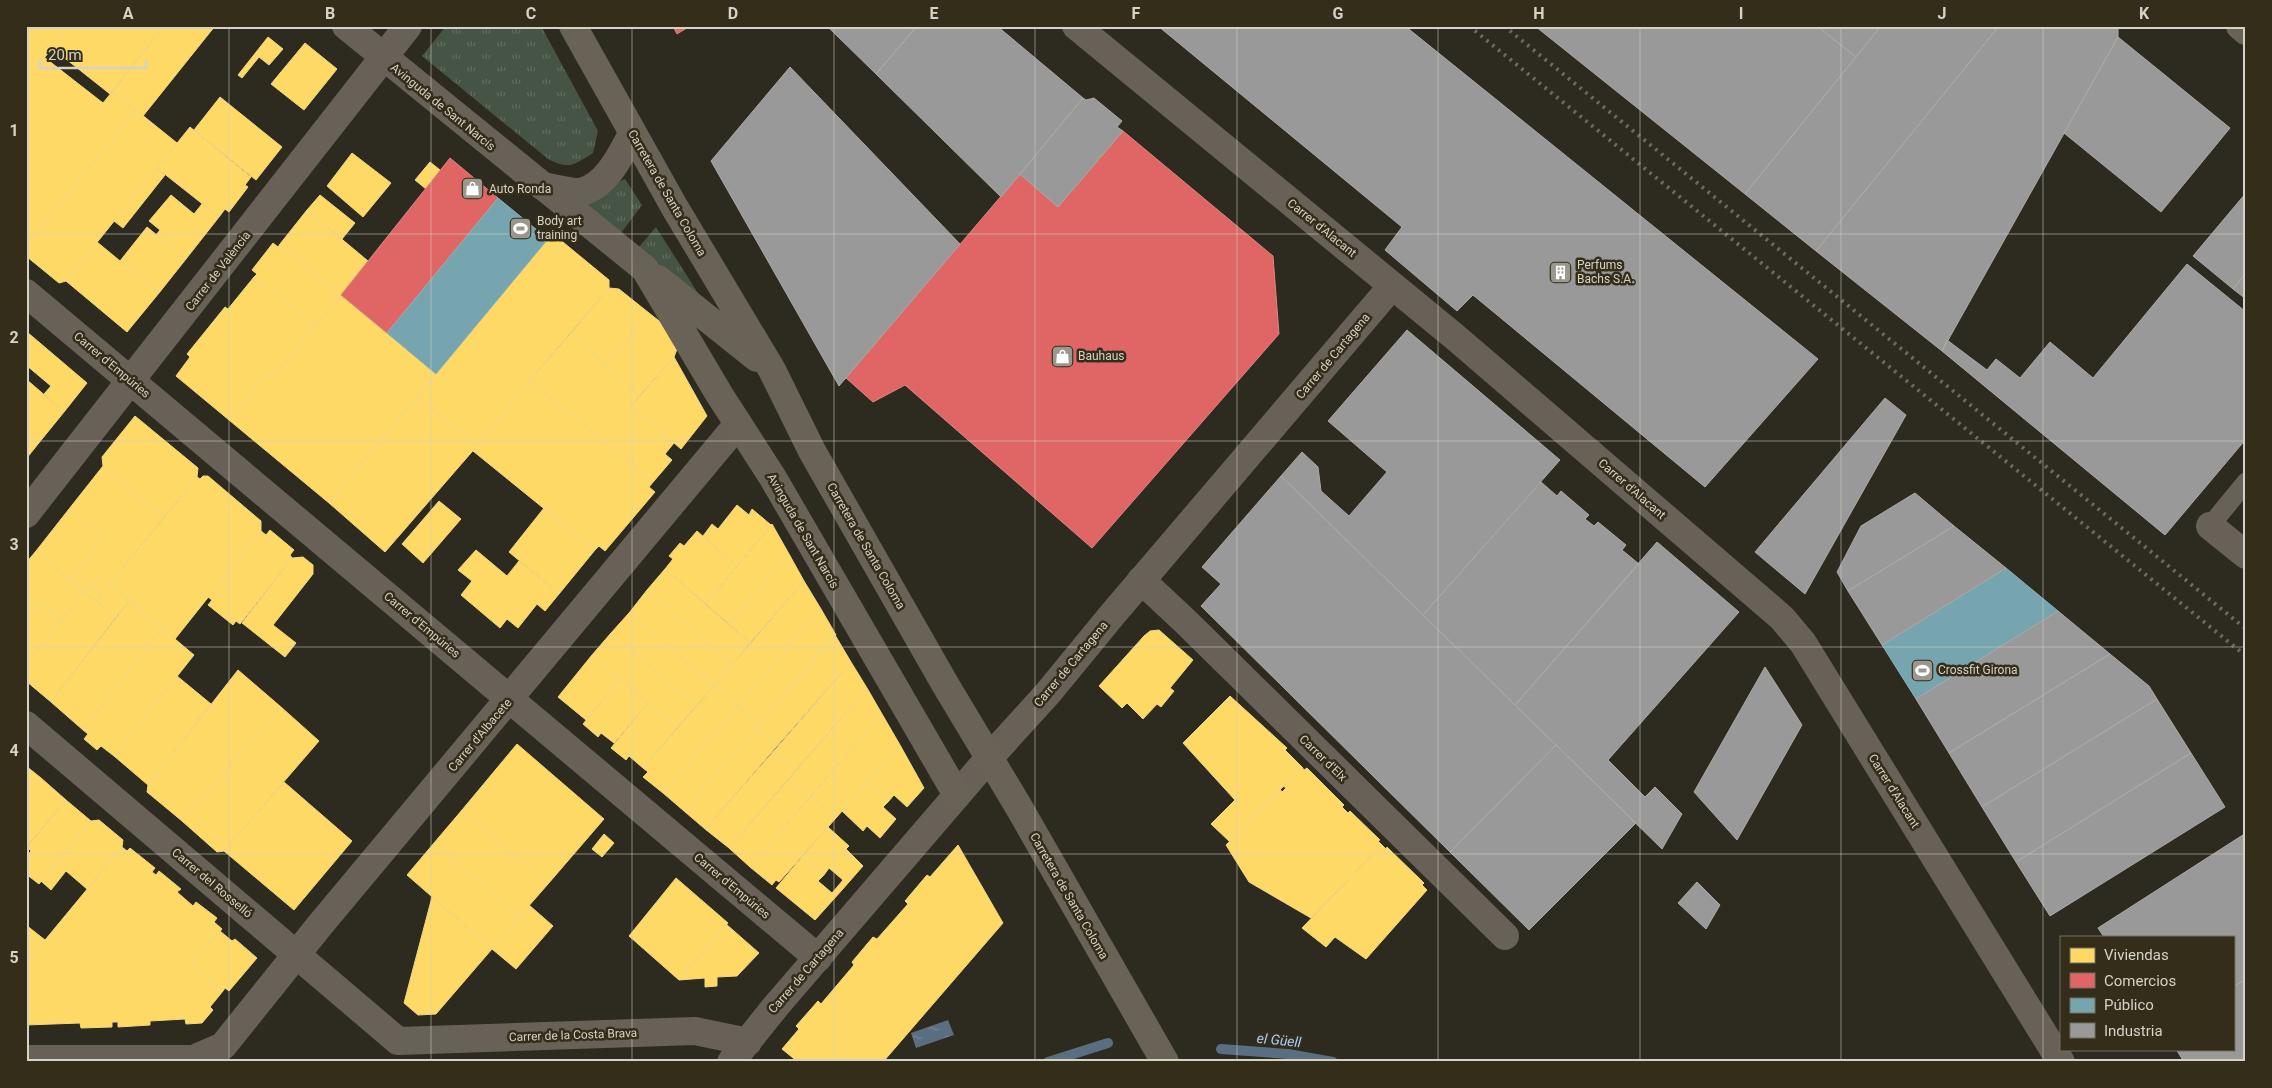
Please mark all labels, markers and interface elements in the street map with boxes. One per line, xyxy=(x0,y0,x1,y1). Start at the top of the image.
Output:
text: A xyxy=(123,4,134,23)
text: B xyxy=(325,4,335,23)
text: C xyxy=(526,4,536,23)
text: D xyxy=(728,4,738,23)
text: E xyxy=(930,4,939,23)
text: F xyxy=(1132,4,1141,23)
text: G xyxy=(1333,4,1344,23)
text: H xyxy=(1533,4,1545,23)
text: I xyxy=(1739,4,1743,23)
text: J xyxy=(1938,4,1946,23)
text: K xyxy=(2139,4,2150,23)
scale bar xyxy=(40,38,146,70)
text: 20 m xyxy=(48,46,82,64)
street label: Avinguda de Sant Narcís xyxy=(388,61,498,153)
text: 1 xyxy=(9,121,19,140)
street label: Carretera de Santa Coloma xyxy=(625,127,709,259)
shop icon: Auto Ronda xyxy=(461,177,485,201)
place label: Auto Ronda xyxy=(489,182,551,196)
street label: Carrer d'Alacant xyxy=(1285,196,1359,260)
place label: Body art training xyxy=(537,214,582,242)
sports icon: Body art training xyxy=(509,216,533,240)
street label: Carrer de València xyxy=(182,228,254,314)
place label: Perfums Bachs S.A. xyxy=(1577,258,1634,286)
building icon: Perfums Bachs S.A. xyxy=(1549,260,1573,284)
street label: Carrer de Cartagena xyxy=(1293,310,1373,402)
text: 2 xyxy=(9,328,19,347)
street label: Carrer d'Empúries xyxy=(71,329,153,401)
shop icon: Bauhaus xyxy=(1050,344,1074,368)
place label: Bauhaus xyxy=(1078,349,1125,363)
street label: Carrer d'Alacant xyxy=(1595,456,1669,522)
street label: Avinguda de Sant Narcís xyxy=(764,471,842,591)
street label: Carretera de Santa Coloma xyxy=(824,480,908,612)
text: 3 xyxy=(9,535,19,554)
street label: Carrer d'Empúries xyxy=(381,589,463,661)
street label: Carrer de Cartagena xyxy=(1031,618,1111,710)
sports icon: Crossfit Girona xyxy=(1910,658,1934,682)
place label: Crossfit Girona xyxy=(1938,663,2018,677)
street label: Carrer d'Albacete xyxy=(445,696,515,774)
street label: Carrer d'Elx xyxy=(1296,732,1350,784)
text: 4 xyxy=(9,741,19,760)
street label: Carrer d'Alacant xyxy=(1866,751,1922,831)
street label: Carretera de Santa Coloma xyxy=(1027,830,1111,962)
street label: Carrer del Rosselló xyxy=(169,845,255,921)
street label: Carrer d'Empúries xyxy=(691,850,773,922)
street label: Carrer de Cartagena xyxy=(766,926,846,1016)
legend xyxy=(2060,936,2234,1050)
text: Viviendas xyxy=(2104,946,2169,964)
text: 5 xyxy=(9,948,19,967)
text: Comercios xyxy=(2104,972,2176,990)
text: Público xyxy=(2104,996,2154,1014)
text: Industria xyxy=(2104,1022,2163,1040)
street label: Carrer de la Costa Brava xyxy=(509,1026,637,1044)
water label: el Güell xyxy=(1256,1030,1303,1050)

